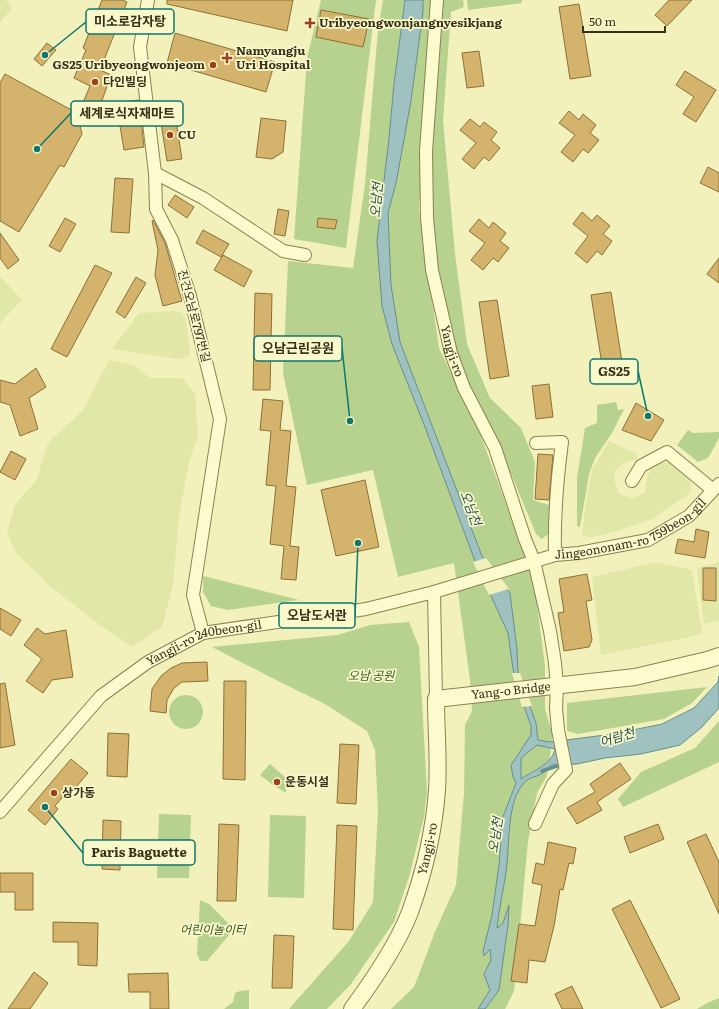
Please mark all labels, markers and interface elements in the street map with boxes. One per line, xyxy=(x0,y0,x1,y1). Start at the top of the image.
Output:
scale bar xyxy=(583,8,665,34)
callout: 미소로감자탕 xyxy=(86,9,174,34)
text: 미소로감자탕 xyxy=(94,11,166,30)
text: 50 m xyxy=(589,12,616,30)
place label: Uribyeongwonjangnyesikjang xyxy=(319,13,503,31)
marker: Uribyeongwonjangnyesikjang xyxy=(304,17,316,29)
place label: Namyangju Uri Hospital xyxy=(236,41,311,73)
marker: Namyangju Uri Hospital xyxy=(221,52,233,64)
place label: GS25 Uribyeongwonjeom xyxy=(53,55,205,73)
marker: GS25 Uribyeongwonjeom xyxy=(208,60,218,70)
place label: 다인빌딩 xyxy=(103,72,147,90)
marker: 다인빌딩 xyxy=(90,77,100,87)
callout: 세계로식자재마트 xyxy=(71,101,183,126)
text: 세계로식자재마트 xyxy=(79,103,175,122)
place label: CU xyxy=(178,125,196,143)
marker: CU xyxy=(165,130,175,140)
water label: 오남천 xyxy=(365,180,386,219)
street label: 진건오남로797번길 xyxy=(174,267,216,364)
street label: Yangji-ro xyxy=(437,323,469,379)
callout: 오남근린공원 xyxy=(254,336,342,361)
text: 오남근린공원 xyxy=(262,338,334,357)
callout: GS25 xyxy=(590,359,638,384)
text: GS25 xyxy=(598,361,630,380)
water label: 오남천 xyxy=(456,488,487,529)
street label: Jingeononam-ro 759beon-gil xyxy=(554,493,710,563)
callout: 오남도서관 xyxy=(279,603,355,628)
text: 오남도서관 xyxy=(287,605,347,624)
street label: Yangji-ro 240beon-gil xyxy=(142,614,263,670)
park label: 오남 공원 xyxy=(348,666,395,684)
street label: Yang-o Bridge xyxy=(470,676,551,703)
water label: 어람천 xyxy=(597,722,638,751)
place label: 운동시설 xyxy=(285,772,329,790)
marker: 운동시설 xyxy=(272,777,282,787)
place label: 상가동 xyxy=(62,783,95,801)
marker: 상가동 xyxy=(49,788,59,798)
water label: 오남천 xyxy=(482,815,507,854)
street label: Yangji-ro xyxy=(412,821,441,877)
callout: Paris Baguette xyxy=(83,840,195,865)
text: Paris Baguette xyxy=(91,842,187,861)
park label: 어린이놀이터 xyxy=(180,920,248,938)

